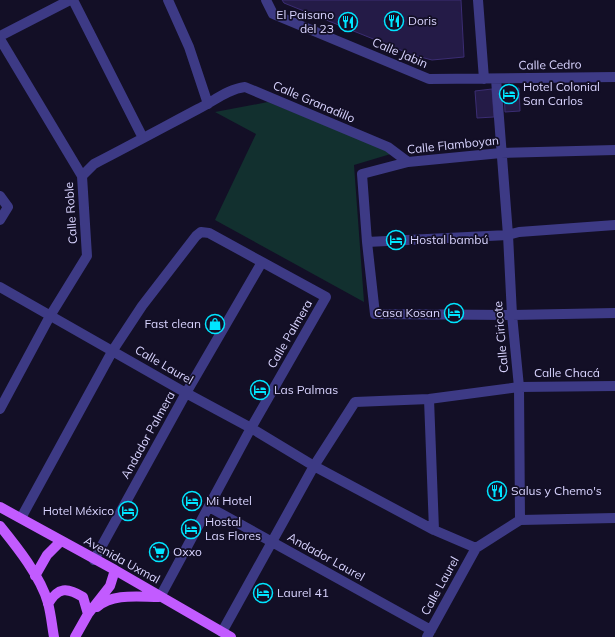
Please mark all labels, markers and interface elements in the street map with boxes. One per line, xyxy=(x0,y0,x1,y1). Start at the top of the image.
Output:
place label: El Paisano del 23 xyxy=(276,7,334,36)
restaurant icon: Doris xyxy=(383,10,405,32)
restaurant icon: El Paisano del 23 xyxy=(337,11,359,33)
place label: Doris xyxy=(408,13,437,28)
street label: Calle Jabin xyxy=(370,34,430,71)
street label: Calle Cedro xyxy=(518,56,582,73)
street label: Calle Granadillo xyxy=(271,77,358,126)
place label: Hotel Colonial San Carlos xyxy=(523,79,600,108)
hotel icon: Hotel Colonial San Carlos xyxy=(498,83,520,105)
street label: Calle Flamboyan xyxy=(406,132,500,157)
street label: Calle Roble xyxy=(61,181,80,245)
hotel icon: Hostal bambú xyxy=(385,229,407,251)
place label: Hostal bambú xyxy=(410,232,488,247)
street label: Calle Palmera xyxy=(264,297,315,371)
street label: Calle Ciricote xyxy=(490,300,511,374)
hotel icon: Casa Kosan xyxy=(443,302,465,324)
place label: Casa Kosan xyxy=(374,305,440,320)
shop icon: Fast clean xyxy=(204,313,226,335)
place label: Fast clean xyxy=(145,316,201,331)
street label: Calle Laurel xyxy=(132,342,196,387)
street label: Calle Chacá xyxy=(534,365,600,380)
hotel icon: Las Palmas xyxy=(249,379,271,401)
place label: Las Palmas xyxy=(274,382,338,397)
street label: Andador Palmera xyxy=(117,388,178,481)
restaurant icon: Salus y Chemo's xyxy=(486,480,508,502)
place label: Salus y Chemo's xyxy=(511,483,602,498)
hotel icon: Mi Hotel xyxy=(181,490,203,512)
place label: Mi Hotel xyxy=(206,493,252,508)
hotel icon: Hotel México xyxy=(117,500,139,522)
place label: Hotel México xyxy=(43,503,114,518)
place label: Hostal Las Flores xyxy=(205,514,261,543)
hotel icon: Hostal Las Flores xyxy=(180,518,202,540)
street label: Andador Laurel xyxy=(285,529,368,584)
street label: Avenida Uxmal xyxy=(82,533,163,587)
supermarket icon: Oxxo xyxy=(148,541,170,563)
place label: Oxxo xyxy=(173,544,202,559)
street label: Calle Laurel xyxy=(417,554,462,618)
hotel icon: Laurel 41 xyxy=(252,582,274,604)
place label: Laurel 41 xyxy=(277,585,329,600)

